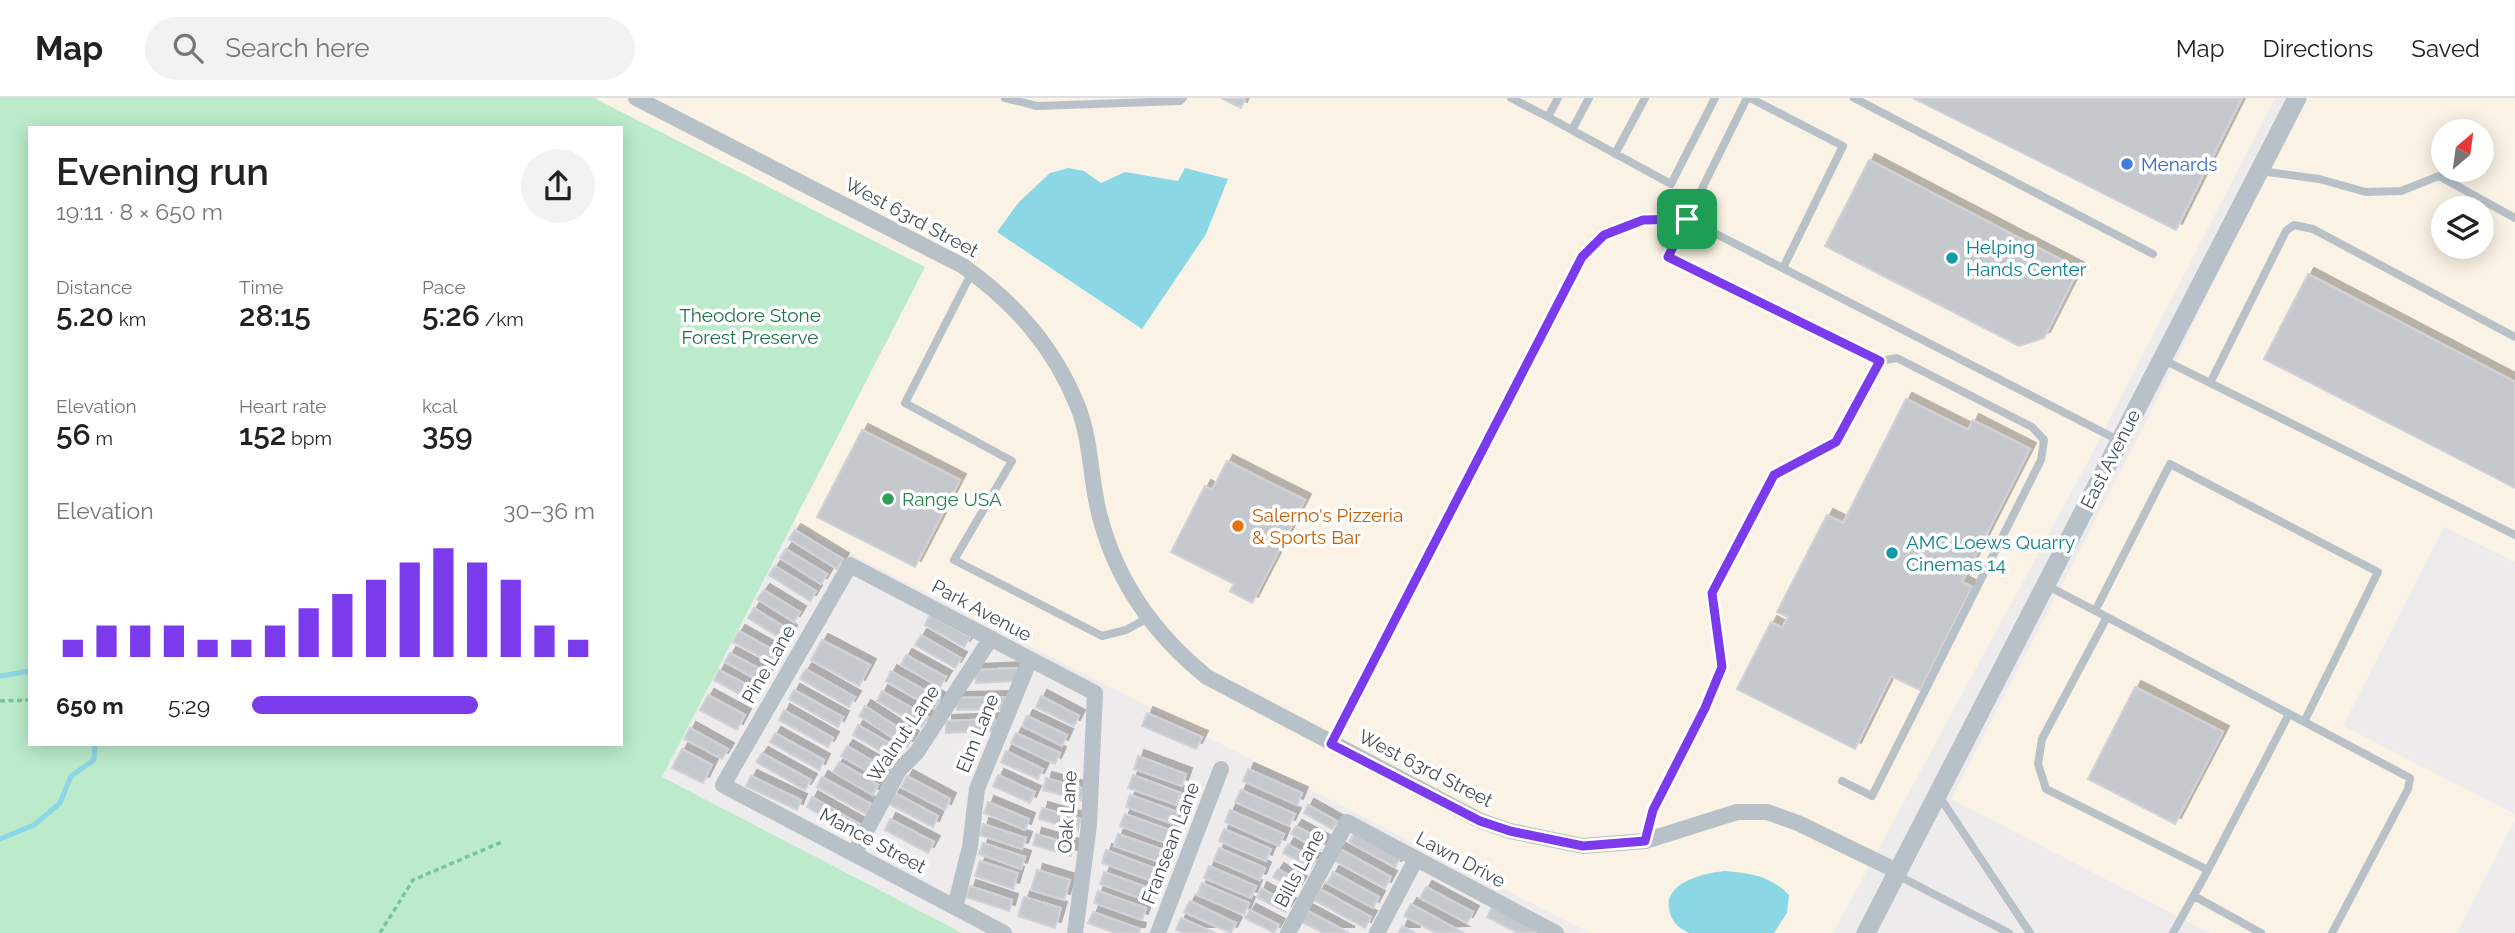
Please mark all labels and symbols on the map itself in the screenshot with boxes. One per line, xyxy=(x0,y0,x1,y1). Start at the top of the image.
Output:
north arrow xyxy=(2431,119,2494,182)
place label: Menards xyxy=(2141,153,2218,175)
marker: Menards xyxy=(2119,156,2135,172)
street label: West 63rd Street xyxy=(842,173,983,262)
pin xyxy=(1657,189,1717,249)
place label: Helping Hands Center xyxy=(1966,236,2087,280)
marker: Helping Hands Center xyxy=(1944,250,1960,266)
park label: Theodore Stone Forest Preserve xyxy=(679,304,821,348)
street label: East Avenue xyxy=(2076,406,2144,512)
place label: Range USA xyxy=(902,488,1002,510)
marker: Range USA xyxy=(880,491,896,507)
place label: Salerno's Pizzeria & Sports Bar xyxy=(1252,504,1403,548)
marker: Salerno's Pizzeria & Sports Bar xyxy=(1230,518,1246,534)
place label: AMC Loews Quarry Cinemas 14 xyxy=(1906,531,2075,575)
marker: AMC Loews Quarry Cinemas 14 xyxy=(1884,545,1900,561)
street label: Park Avenue xyxy=(928,575,1036,645)
street label: Pine Lane xyxy=(737,621,799,707)
street label: Walnut Lane xyxy=(863,681,943,785)
street label: Elm Lane xyxy=(951,691,1003,775)
street label: West 63rd Street xyxy=(1355,725,1497,812)
street label: Oak Lane xyxy=(1053,770,1081,854)
street label: Fransean Lane xyxy=(1137,779,1203,907)
street label: Mance Street xyxy=(816,803,930,877)
street label: Bills Lane xyxy=(1269,825,1329,911)
street label: Lawn Drive xyxy=(1413,826,1509,892)

